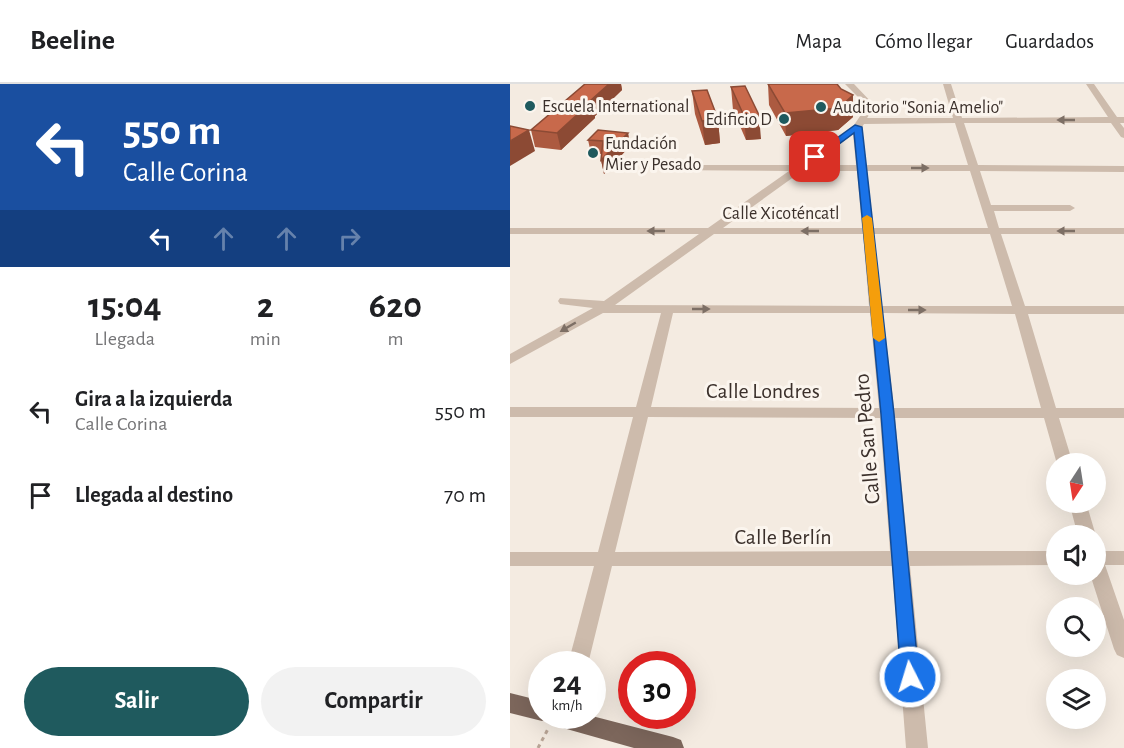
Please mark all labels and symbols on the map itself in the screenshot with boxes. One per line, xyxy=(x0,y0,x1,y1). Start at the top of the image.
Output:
place label: Escuela International xyxy=(542,98,689,116)
marker: Escuela International xyxy=(523,99,537,113)
place label: Auditorio "Sonia Amelio" xyxy=(833,99,1003,117)
marker: Auditorio "Sonia Amelio" xyxy=(814,100,828,114)
place label: Edificio D xyxy=(705,111,772,129)
marker: Edificio D xyxy=(777,112,791,126)
one-way arrow xyxy=(1056,115,1075,125)
pin xyxy=(789,131,840,182)
place label: Fundación Mier y Pesado xyxy=(605,135,701,174)
marker: Fundación Mier y Pesado xyxy=(586,146,600,160)
one-way arrow xyxy=(911,163,930,173)
street label: Calle Xicoténcatl xyxy=(723,205,839,223)
one-way arrow xyxy=(646,226,665,236)
one-way arrow xyxy=(801,226,820,236)
one-way arrow xyxy=(1056,226,1075,236)
one-way arrow xyxy=(691,304,710,314)
one-way arrow xyxy=(907,305,926,315)
one-way arrow xyxy=(559,322,576,332)
street label: Calle San Pedro xyxy=(850,373,884,505)
street label: Calle Londres xyxy=(706,380,820,402)
north arrow xyxy=(1046,453,1106,513)
street label: Calle Berlín xyxy=(734,526,832,548)
position arrow xyxy=(878,645,942,709)
speed limit sign: 30 xyxy=(618,651,696,729)

